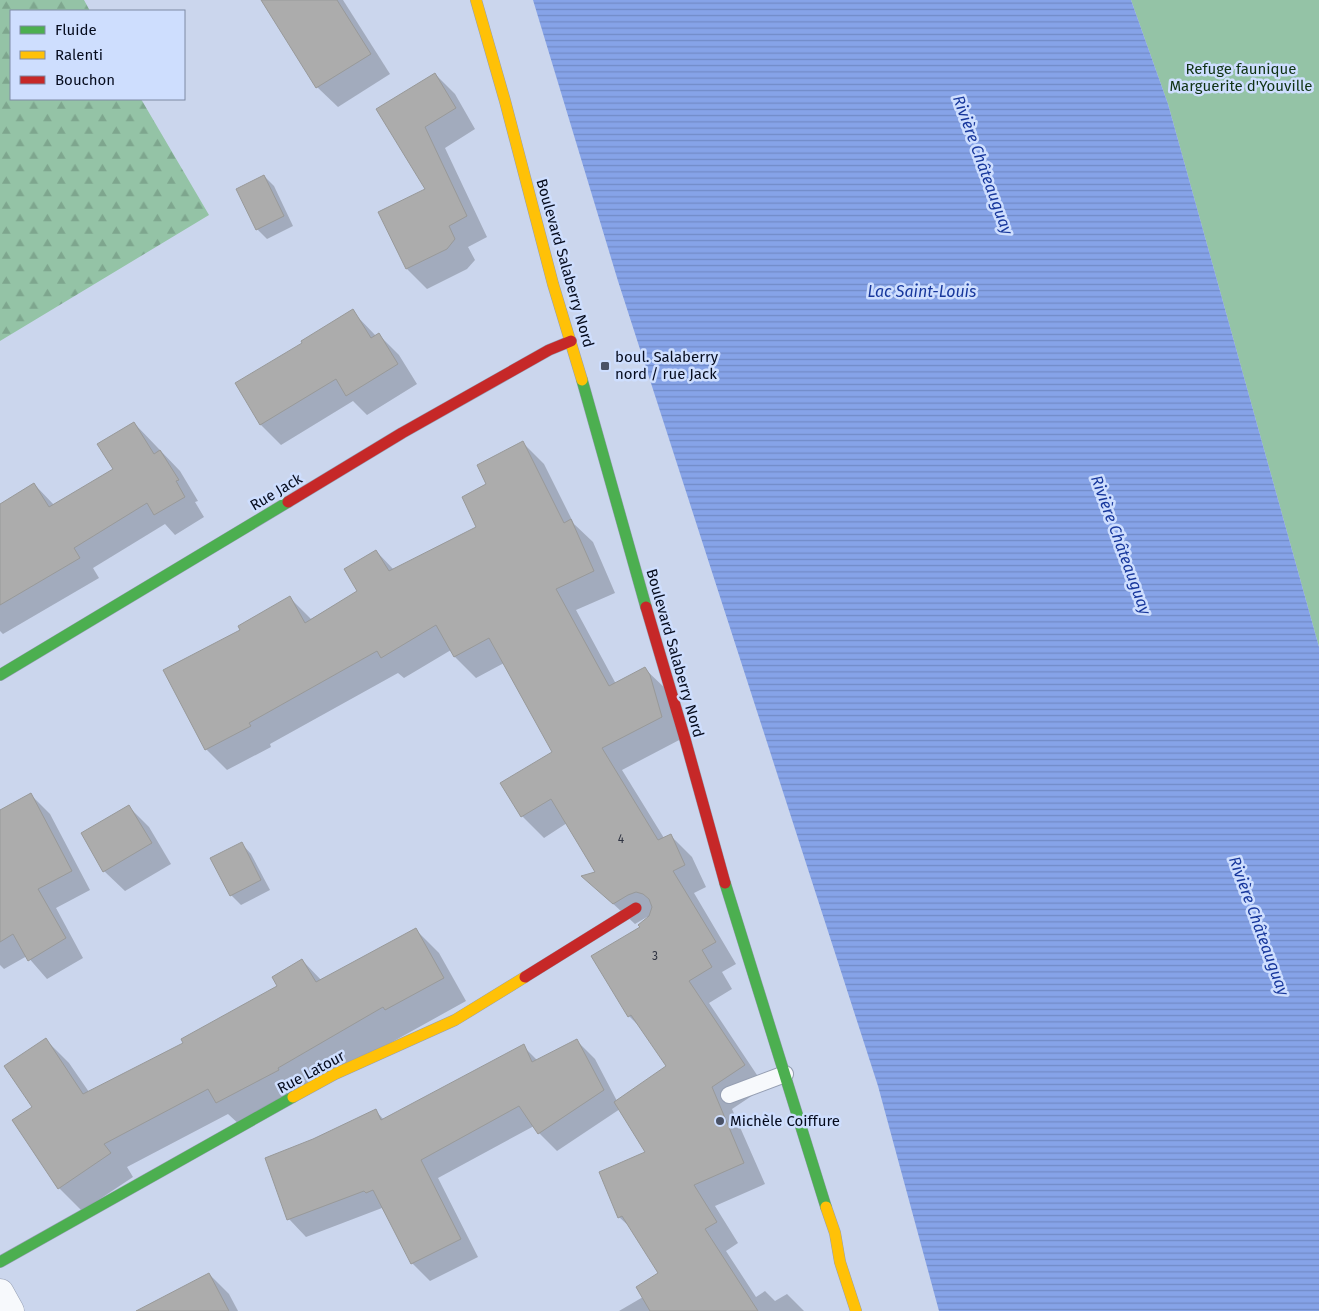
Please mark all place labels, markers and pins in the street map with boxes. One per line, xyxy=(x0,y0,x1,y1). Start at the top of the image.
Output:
place label: boul. Salaberry nord / rue Jack xyxy=(615,348,719,383)
marker: boul. Salaberry nord / rue Jack xyxy=(599,360,611,372)
place label: Michèle Coiffure xyxy=(730,1112,840,1130)
marker: Michèle Coiffure xyxy=(714,1115,726,1127)

